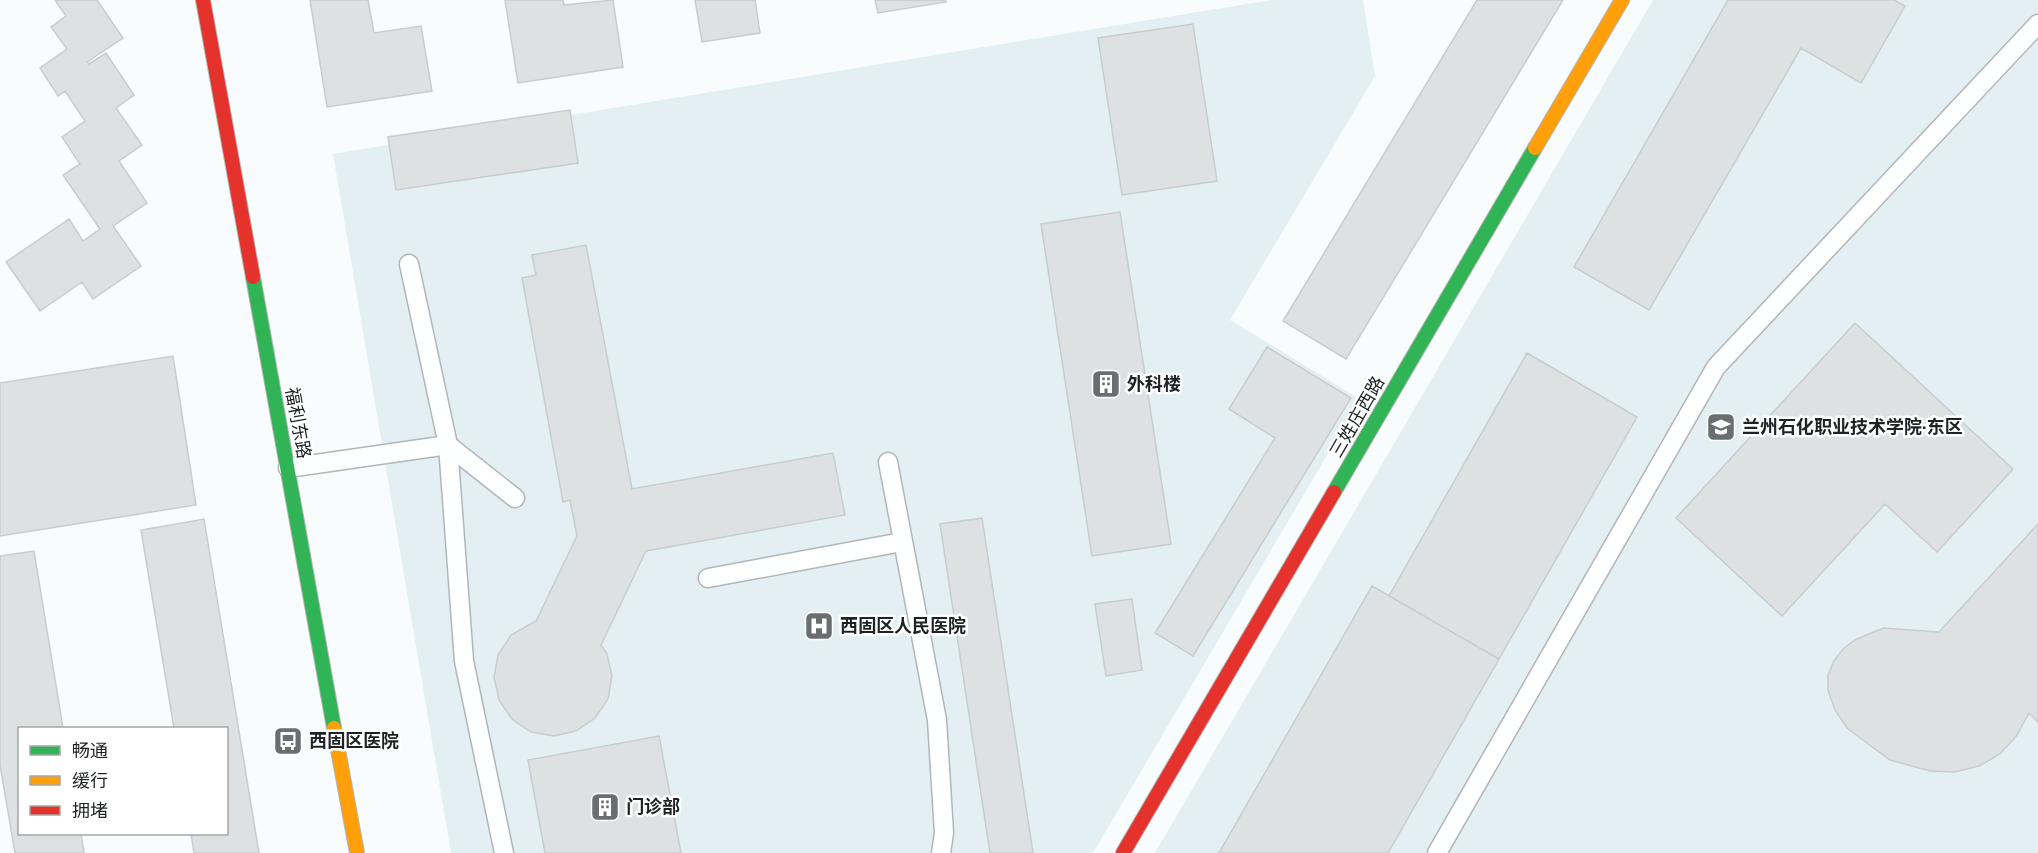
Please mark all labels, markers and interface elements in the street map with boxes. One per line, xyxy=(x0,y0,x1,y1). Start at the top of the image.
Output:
building icon: 外科楼 xyxy=(1090,368,1122,400)
place label: 外科楼 xyxy=(1127,372,1181,396)
street label: 三姓庄西路 xyxy=(1324,372,1390,462)
street label: 福利东路 xyxy=(280,385,316,461)
school or university icon: 兰州石化职业技术学院·东区 xyxy=(1705,411,1737,443)
place label: 兰州石化职业技术学院·东区 xyxy=(1742,415,1962,439)
hospital icon: 西固区人民医院 xyxy=(803,610,835,642)
place label: 西固区人民医院 xyxy=(840,614,966,638)
bus stop icon: 西固区医院 xyxy=(272,725,304,757)
legend xyxy=(18,727,228,835)
place label: 西固区医院 xyxy=(309,729,399,753)
text: 畅通 xyxy=(72,739,108,763)
text: 缓行 xyxy=(72,769,108,793)
building icon: 门诊部 xyxy=(589,791,621,823)
place label: 门诊部 xyxy=(626,795,680,819)
text: 拥堵 xyxy=(72,799,108,823)

